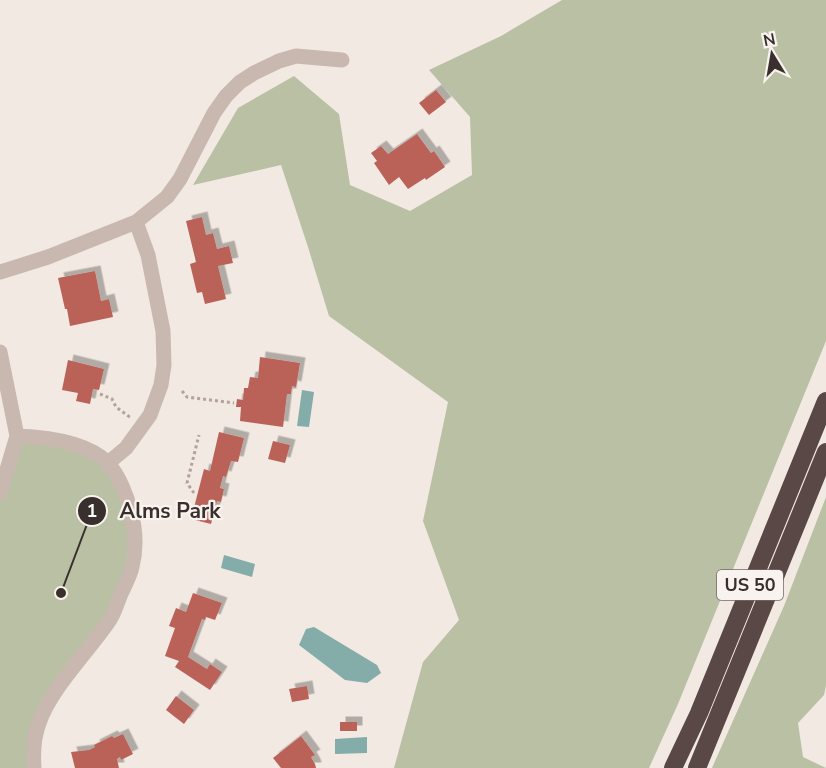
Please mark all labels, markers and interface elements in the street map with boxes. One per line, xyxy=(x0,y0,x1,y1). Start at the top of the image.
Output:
north arrow xyxy=(742,24,802,84)
text: N xyxy=(761,28,777,52)
callout: Alms Park xyxy=(77,491,232,530)
text: Alms Park xyxy=(120,497,221,525)
text: 1 xyxy=(87,499,97,523)
road number: US 50 xyxy=(717,570,783,600)

